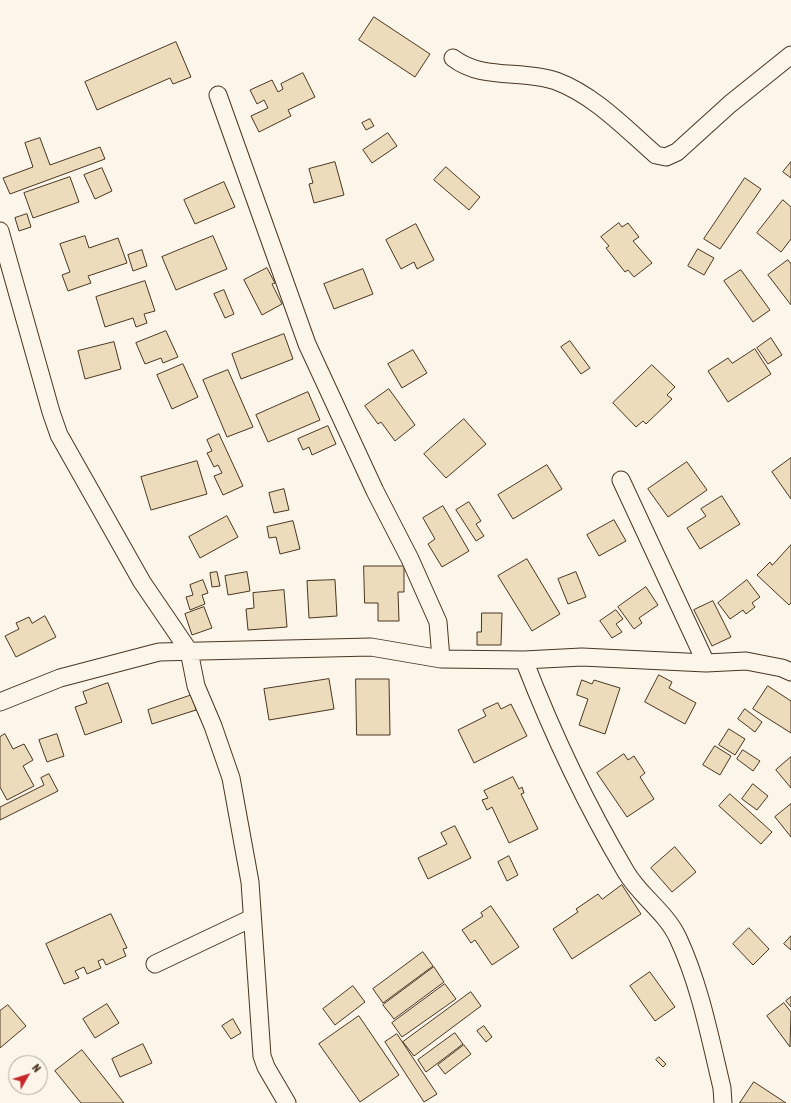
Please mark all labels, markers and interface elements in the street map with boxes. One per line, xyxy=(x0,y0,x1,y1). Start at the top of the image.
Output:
north arrow xyxy=(8,1055,48,1095)
text: N xyxy=(30,1062,43,1074)

